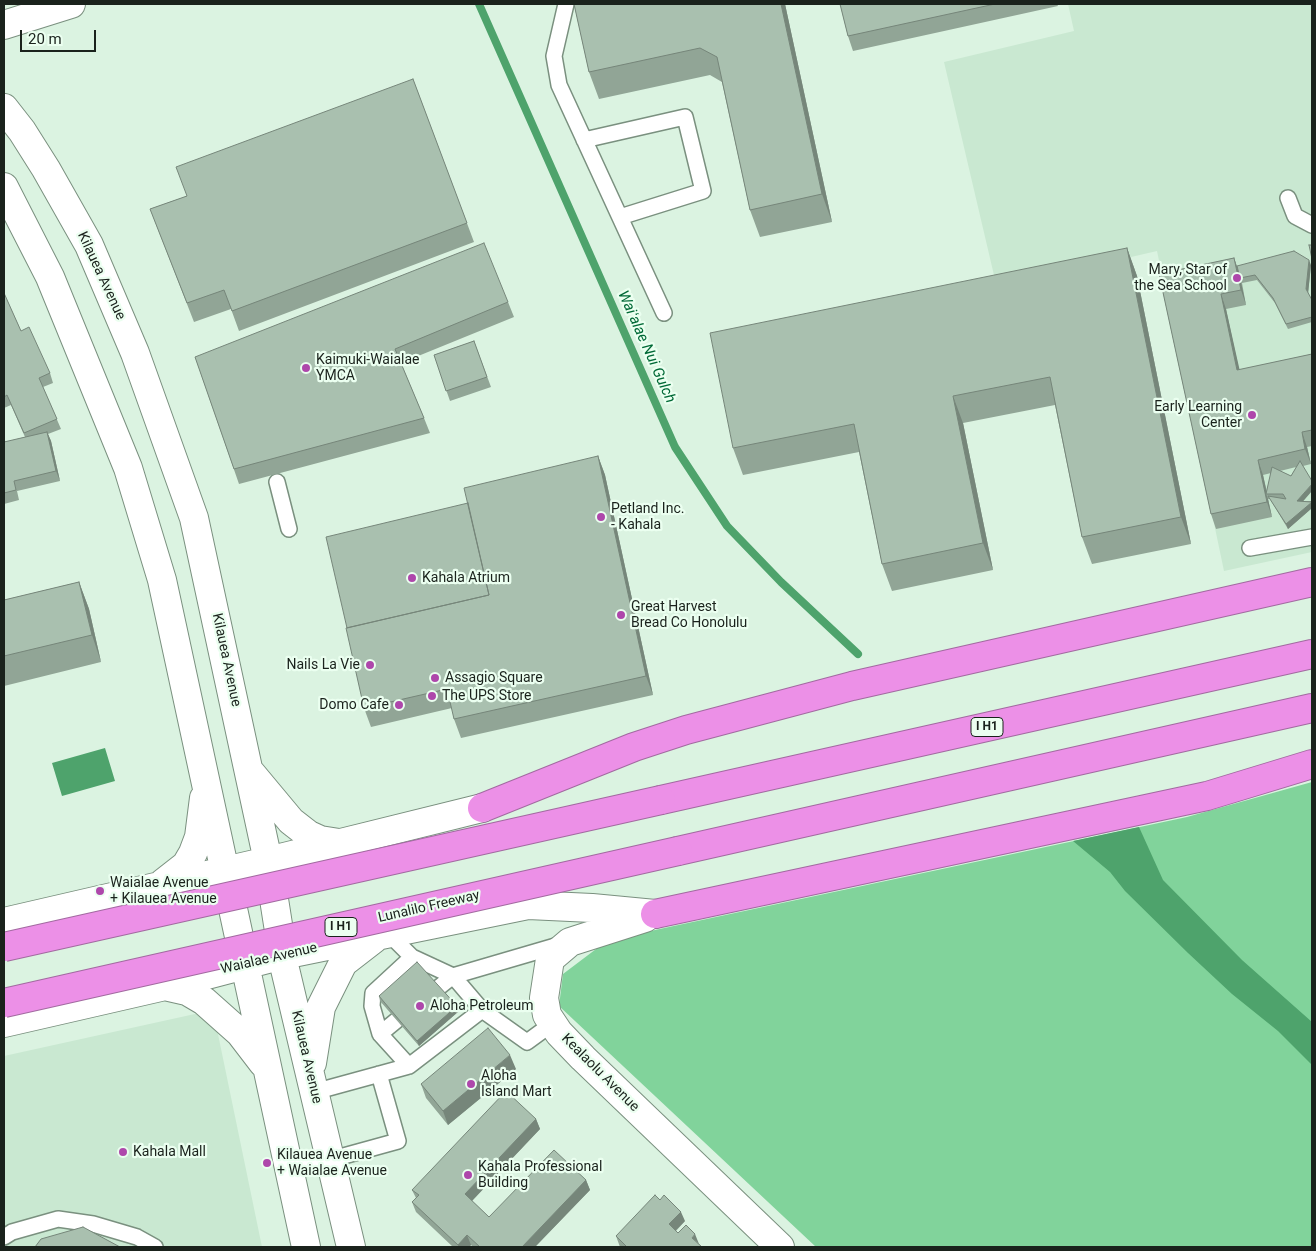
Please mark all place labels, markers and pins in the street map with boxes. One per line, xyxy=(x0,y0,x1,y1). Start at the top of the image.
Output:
place label: Mary, Star of the Sea School xyxy=(1134,262,1227,294)
marker: Mary, Star of the Sea School xyxy=(1231,272,1243,284)
place label: Kaimuki-Waialae YMCA xyxy=(316,352,419,384)
marker: Kaimuki-Waialae YMCA xyxy=(300,362,312,374)
place label: Early Learning Center xyxy=(1154,399,1242,432)
marker: Early Learning Center xyxy=(1246,409,1258,421)
place label: Petland Inc. - Kahala xyxy=(611,501,684,534)
marker: Petland Inc. - Kahala xyxy=(595,511,607,523)
place label: Kahala Atrium xyxy=(422,570,510,586)
marker: Kahala Atrium xyxy=(406,572,418,584)
place label: Great Harvest Bread Co Honolulu xyxy=(631,599,747,632)
marker: Great Harvest Bread Co Honolulu xyxy=(615,609,627,621)
place label: Nails La Vie xyxy=(287,657,360,673)
marker: Nails La Vie xyxy=(364,659,376,671)
place label: Assagio Square xyxy=(445,670,543,686)
marker: Assagio Square xyxy=(429,672,441,684)
place label: The UPS Store xyxy=(442,688,531,704)
marker: The UPS Store xyxy=(426,690,438,702)
place label: Domo Cafe xyxy=(319,697,389,713)
marker: Domo Cafe xyxy=(393,699,405,711)
place label: Waialae Avenue + Kilauea Avenue xyxy=(110,875,217,908)
marker: Waialae Avenue + Kilauea Avenue xyxy=(94,885,106,897)
place label: Aloha Petroleum xyxy=(430,998,533,1014)
marker: Aloha Petroleum xyxy=(414,1000,426,1012)
place label: Aloha Island Mart xyxy=(481,1068,552,1100)
marker: Aloha Island Mart xyxy=(465,1078,477,1090)
place label: Kahala Mall xyxy=(133,1144,206,1160)
marker: Kahala Mall xyxy=(117,1146,129,1158)
place label: Kilauea Avenue + Waialae Avenue xyxy=(277,1147,387,1180)
marker: Kilauea Avenue + Waialae Avenue xyxy=(261,1157,273,1169)
place label: Kahala Professional Building xyxy=(478,1159,602,1192)
marker: Kahala Professional Building xyxy=(462,1169,474,1181)

